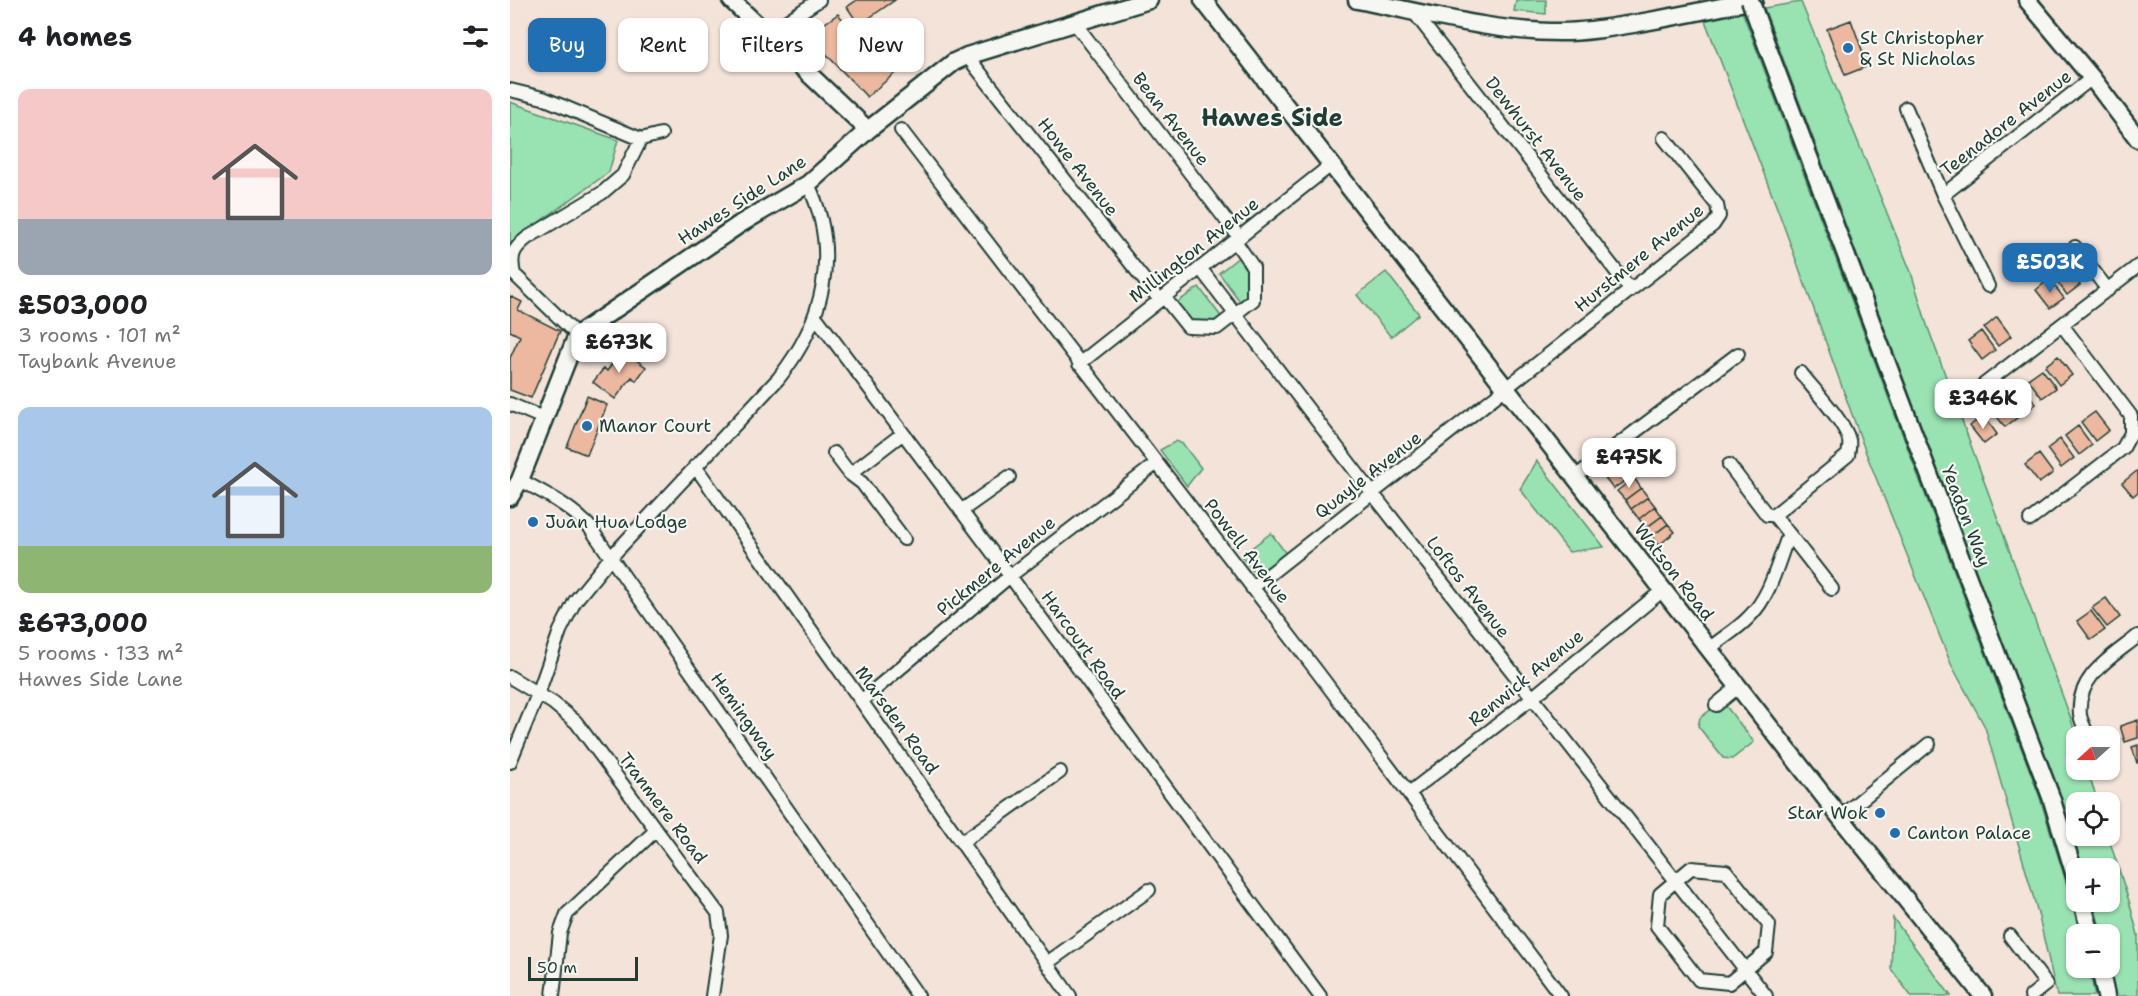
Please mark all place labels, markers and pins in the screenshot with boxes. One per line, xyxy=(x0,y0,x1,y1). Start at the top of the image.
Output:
place label: St Christopher & St Nicholas xyxy=(1860,26,1984,71)
marker: St Christopher & St Nicholas xyxy=(1841,41,1855,55)
pin: £503K xyxy=(2008,243,2092,294)
pin: £673K xyxy=(577,323,661,374)
pin: £346K xyxy=(1941,379,2025,430)
place label: Manor Court xyxy=(599,414,711,438)
marker: Manor Court xyxy=(580,419,594,433)
pin: £475K xyxy=(1587,438,1671,489)
place label: Juan Hua Lodge xyxy=(545,510,688,534)
marker: Juan Hua Lodge xyxy=(526,515,540,529)
place label: Star Wok xyxy=(1787,801,1868,825)
marker: Star Wok xyxy=(1873,806,1887,820)
place label: Canton Palace xyxy=(1907,821,2031,845)
marker: Canton Palace xyxy=(1888,826,1902,840)

